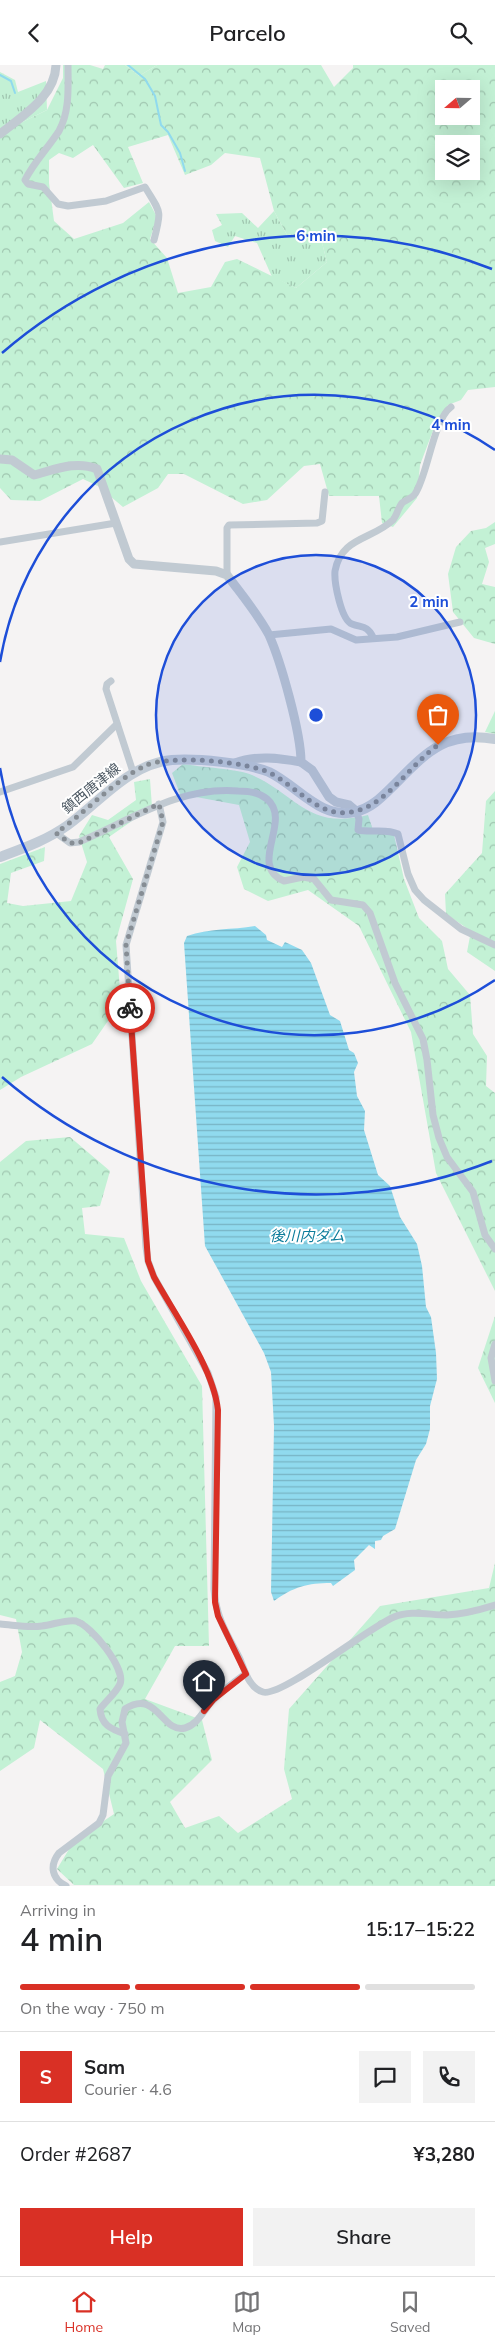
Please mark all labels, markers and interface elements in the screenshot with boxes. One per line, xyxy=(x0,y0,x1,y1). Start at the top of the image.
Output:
icon: back xyxy=(20,19,48,47)
text: Parcelo xyxy=(209,19,286,47)
icon: search xyxy=(447,19,475,47)
north arrow xyxy=(435,80,480,125)
map controls xyxy=(435,80,480,180)
button: layers xyxy=(435,135,480,180)
text: 6 min xyxy=(296,226,336,245)
text: 4 min xyxy=(431,415,471,434)
text: 2 min xyxy=(409,592,449,611)
pin xyxy=(417,694,459,745)
icon: bag xyxy=(424,701,452,729)
centre of rings xyxy=(307,706,325,724)
street label: 鎮西唐津線 xyxy=(58,759,124,817)
courier xyxy=(105,983,155,1033)
icon: bike xyxy=(116,994,144,1022)
water label: 後川内ダム xyxy=(269,1226,345,1245)
pin xyxy=(183,1660,225,1711)
icon: home xyxy=(190,1667,218,1695)
text: Arriving in xyxy=(20,1900,96,1920)
text: 15:17–15:22 xyxy=(365,1917,475,1941)
text: 4 min xyxy=(20,1919,103,1959)
text: On the way · 750 m xyxy=(20,1998,165,2018)
button: chat xyxy=(359,2051,411,2103)
button: phone xyxy=(423,2051,475,2103)
text: Sam xyxy=(84,2055,125,2079)
text: S xyxy=(40,2065,52,2089)
text: Courier · 4.6 xyxy=(84,2079,172,2099)
text: Order #2687 xyxy=(20,2142,132,2166)
text: ¥3,280 xyxy=(413,2142,475,2166)
button: Help xyxy=(20,2208,243,2266)
button: Share xyxy=(253,2208,475,2266)
tab: Home xyxy=(65,2288,103,2336)
tab: Map xyxy=(232,2288,261,2336)
tab: Saved xyxy=(390,2288,430,2336)

